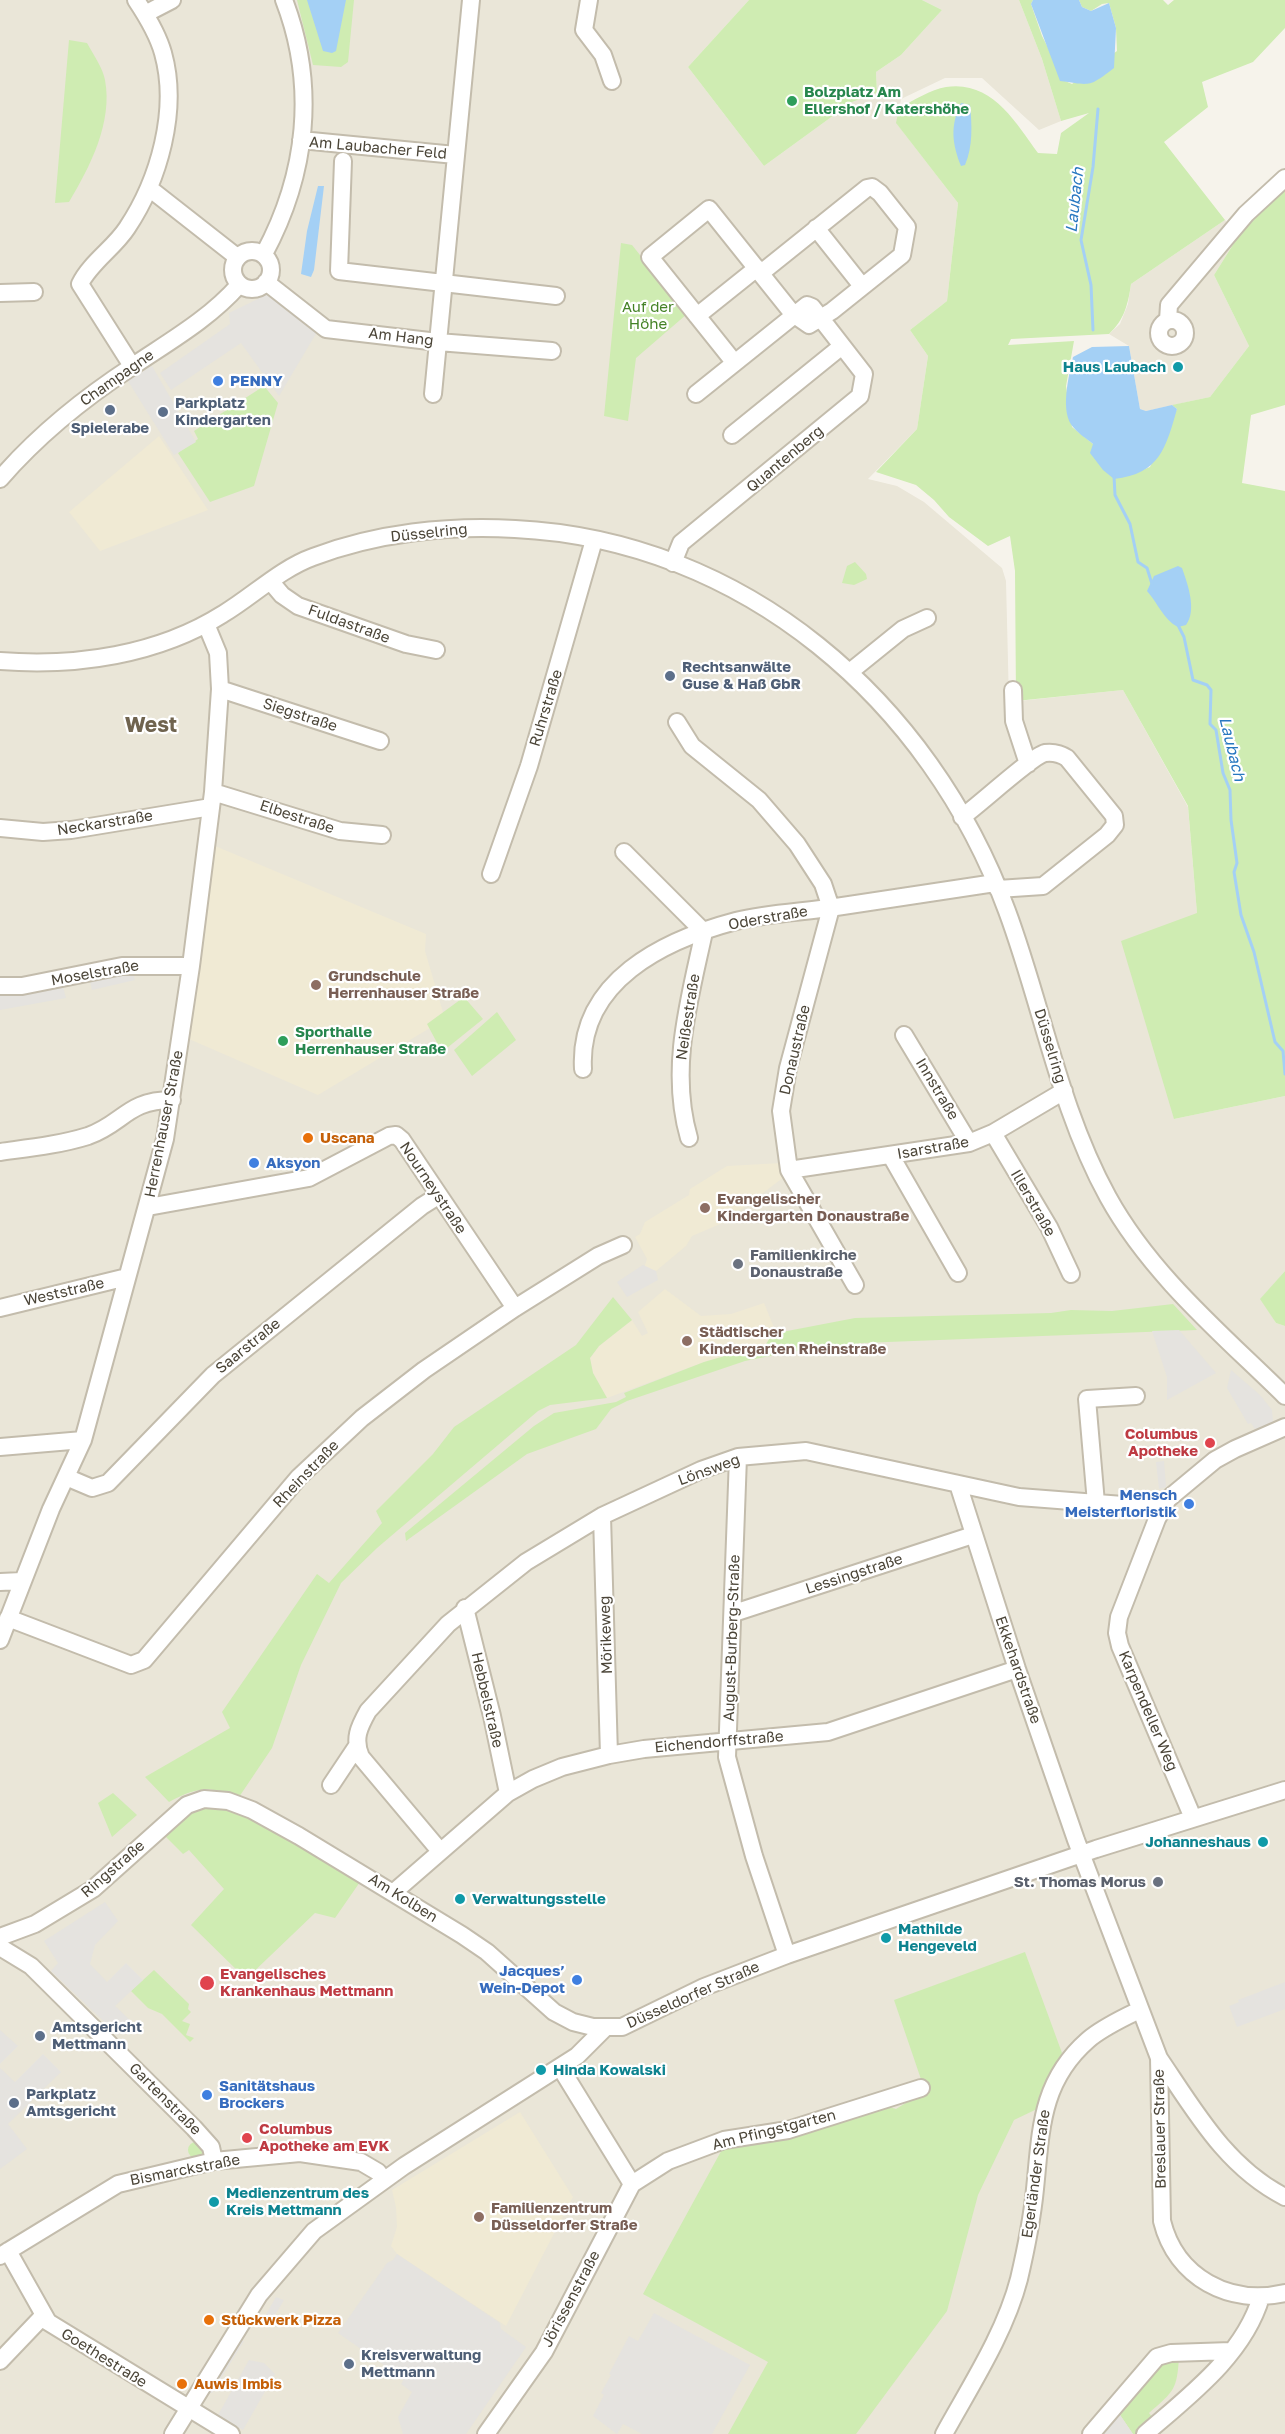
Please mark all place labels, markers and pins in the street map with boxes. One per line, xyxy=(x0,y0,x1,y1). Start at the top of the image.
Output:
place label: Bolzplatz Am Ellershof / Katershöhe xyxy=(804,83,969,118)
marker: Bolzplatz Am Ellershof / Katershöhe xyxy=(785,94,799,108)
place label: Haus Laubach xyxy=(1063,358,1166,376)
marker: Haus Laubach xyxy=(1171,360,1185,374)
place label: PENNY xyxy=(230,372,283,390)
marker: PENNY xyxy=(211,374,225,388)
place label: Parkplatz Kindergarten xyxy=(175,394,271,429)
marker: Spielerabe xyxy=(103,403,117,417)
marker: Parkplatz Kindergarten xyxy=(156,405,170,419)
place label: Spielerabe xyxy=(71,419,149,437)
place label: Rechtsanwälte Guse & Haß GbR xyxy=(682,658,801,693)
marker: Rechtsanwälte Guse & Haß GbR xyxy=(663,669,677,683)
place label: Grundschule Herrenhauser Straße xyxy=(328,967,479,1002)
marker: Grundschule Herrenhauser Straße xyxy=(309,978,323,992)
place label: Sporthalle Herrenhauser Straße xyxy=(295,1023,446,1058)
marker: Sporthalle Herrenhauser Straße xyxy=(276,1034,290,1048)
place label: Uscana xyxy=(320,1129,374,1147)
marker: Uscana xyxy=(301,1131,315,1145)
place label: Aksyon xyxy=(266,1154,320,1172)
marker: Aksyon xyxy=(247,1156,261,1170)
place label: Evangelischer Kindergarten Donaustraße xyxy=(717,1190,909,1225)
marker: Evangelischer Kindergarten Donaustraße xyxy=(698,1201,712,1215)
place label: Familienkirche Donaustraße xyxy=(750,1246,857,1281)
marker: Familienkirche Donaustraße xyxy=(731,1257,745,1271)
place label: Städtischer Kindergarten Rheinstraße xyxy=(699,1323,886,1358)
marker: Städtischer Kindergarten Rheinstraße xyxy=(680,1334,694,1348)
place label: Columbus Apotheke xyxy=(1125,1425,1198,1460)
marker: Columbus Apotheke xyxy=(1203,1436,1217,1450)
place label: Mensch Meisterfloristik xyxy=(1065,1486,1177,1521)
marker: Mensch Meisterfloristik xyxy=(1182,1497,1196,1511)
place label: Johanneshaus xyxy=(1145,1833,1251,1851)
marker: Johanneshaus xyxy=(1256,1835,1270,1849)
place label: St. Thomas Morus xyxy=(1014,1873,1146,1891)
marker: St. Thomas Morus xyxy=(1151,1875,1165,1889)
place label: Verwaltungsstelle xyxy=(472,1890,606,1908)
marker: Verwaltungsstelle xyxy=(453,1892,467,1906)
place label: Mathilde Hengeveld xyxy=(898,1920,977,1955)
marker: Mathilde Hengeveld xyxy=(879,1931,893,1945)
place label: Jacques’ Wein-Depot xyxy=(479,1962,565,1997)
place label: Evangelisches Krankenhaus Mettmann xyxy=(220,1965,393,2000)
marker: Jacques’ Wein-Depot xyxy=(570,1973,584,1987)
marker: Evangelisches Krankenhaus Mettmann xyxy=(198,1974,216,1992)
place label: Amtsgericht Mettmann xyxy=(52,2018,142,2053)
marker: Amtsgericht Mettmann xyxy=(33,2029,47,2043)
place label: Hinda Kowalski xyxy=(553,2061,666,2079)
marker: Hinda Kowalski xyxy=(534,2063,548,2077)
place label: Sanitätshaus Brockers xyxy=(219,2077,315,2112)
place label: Parkplatz Amtsgericht xyxy=(26,2085,116,2120)
marker: Sanitätshaus Brockers xyxy=(200,2088,214,2102)
marker: Parkplatz Amtsgericht xyxy=(7,2096,21,2110)
place label: Columbus Apotheke am EVK xyxy=(259,2120,389,2155)
marker: Columbus Apotheke am EVK xyxy=(240,2131,254,2145)
place label: Medienzentrum des Kreis Mettmann xyxy=(226,2184,369,2219)
marker: Medienzentrum des Kreis Mettmann xyxy=(207,2195,221,2209)
place label: Familienzentrum Düsseldorfer Straße xyxy=(491,2199,637,2234)
marker: Familienzentrum Düsseldorfer Straße xyxy=(472,2210,486,2224)
place label: Stückwerk Pizza xyxy=(221,2311,341,2329)
marker: Stückwerk Pizza xyxy=(202,2313,216,2327)
place label: Kreisverwaltung Mettmann xyxy=(361,2346,481,2381)
marker: Kreisverwaltung Mettmann xyxy=(342,2357,356,2371)
place label: Auwis Imbis xyxy=(194,2375,282,2393)
marker: Auwis Imbis xyxy=(175,2377,189,2391)

